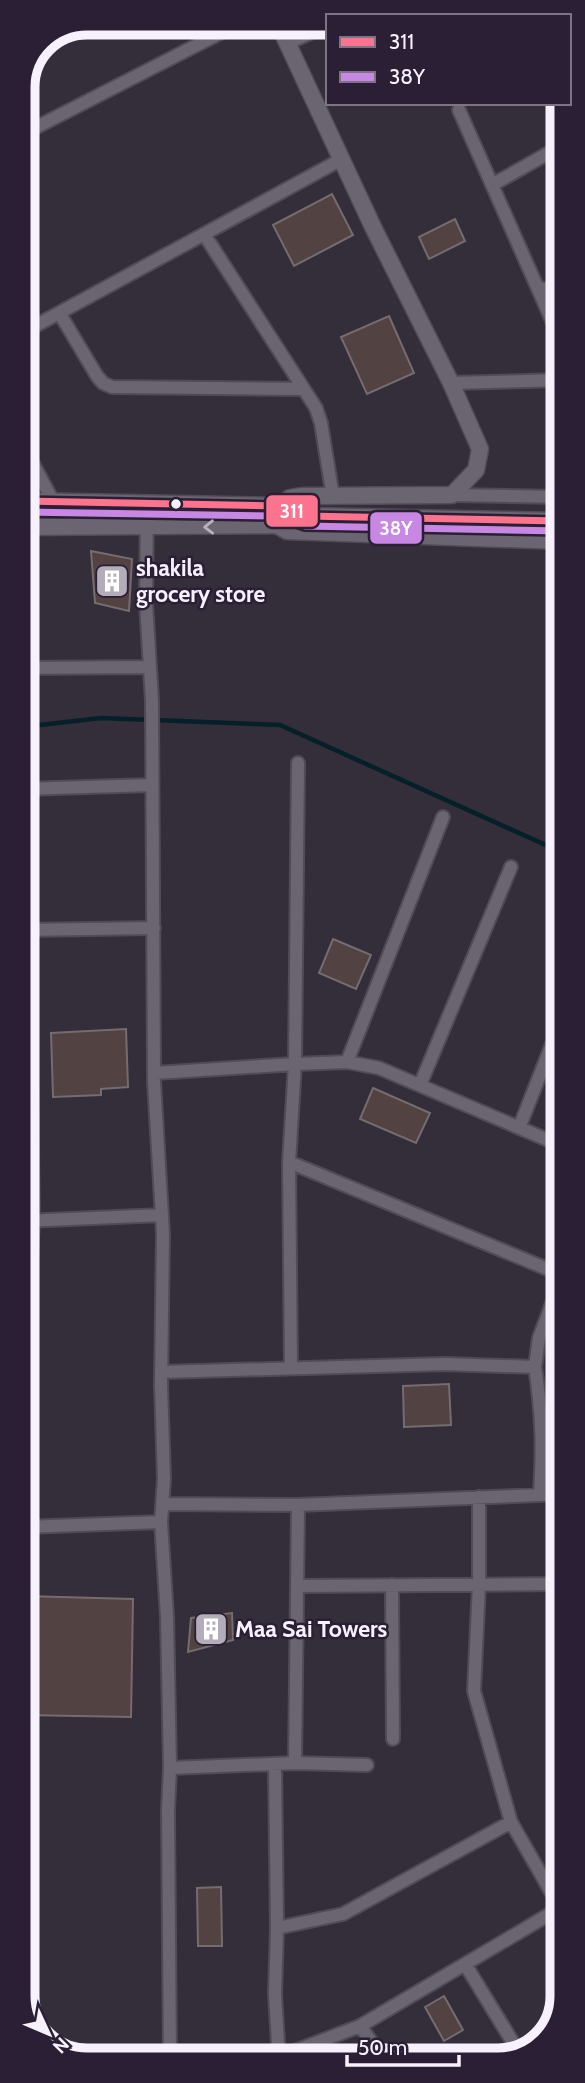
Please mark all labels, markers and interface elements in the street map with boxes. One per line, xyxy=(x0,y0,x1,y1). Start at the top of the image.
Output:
legend xyxy=(326,14,571,105)
text: 311 xyxy=(389,29,414,54)
text: 38Y xyxy=(389,64,426,89)
line badge: 311 xyxy=(265,494,319,528)
unlabelled marker xyxy=(169,497,183,511)
text: 311 xyxy=(280,500,304,523)
line badge: 38Y xyxy=(369,511,423,545)
text: 38Y xyxy=(379,517,413,540)
one-way arrow xyxy=(203,519,214,535)
place label: shakila grocery store xyxy=(136,554,265,608)
building icon: shakila grocery store xyxy=(93,562,131,600)
building icon: Maa Sai Towers xyxy=(192,1610,230,1648)
place label: Maa Sai Towers xyxy=(235,1615,388,1643)
north arrow xyxy=(14,1999,84,2069)
scale bar xyxy=(347,2024,459,2068)
text: N xyxy=(48,2033,74,2058)
text: 50 m xyxy=(358,2035,407,2060)

